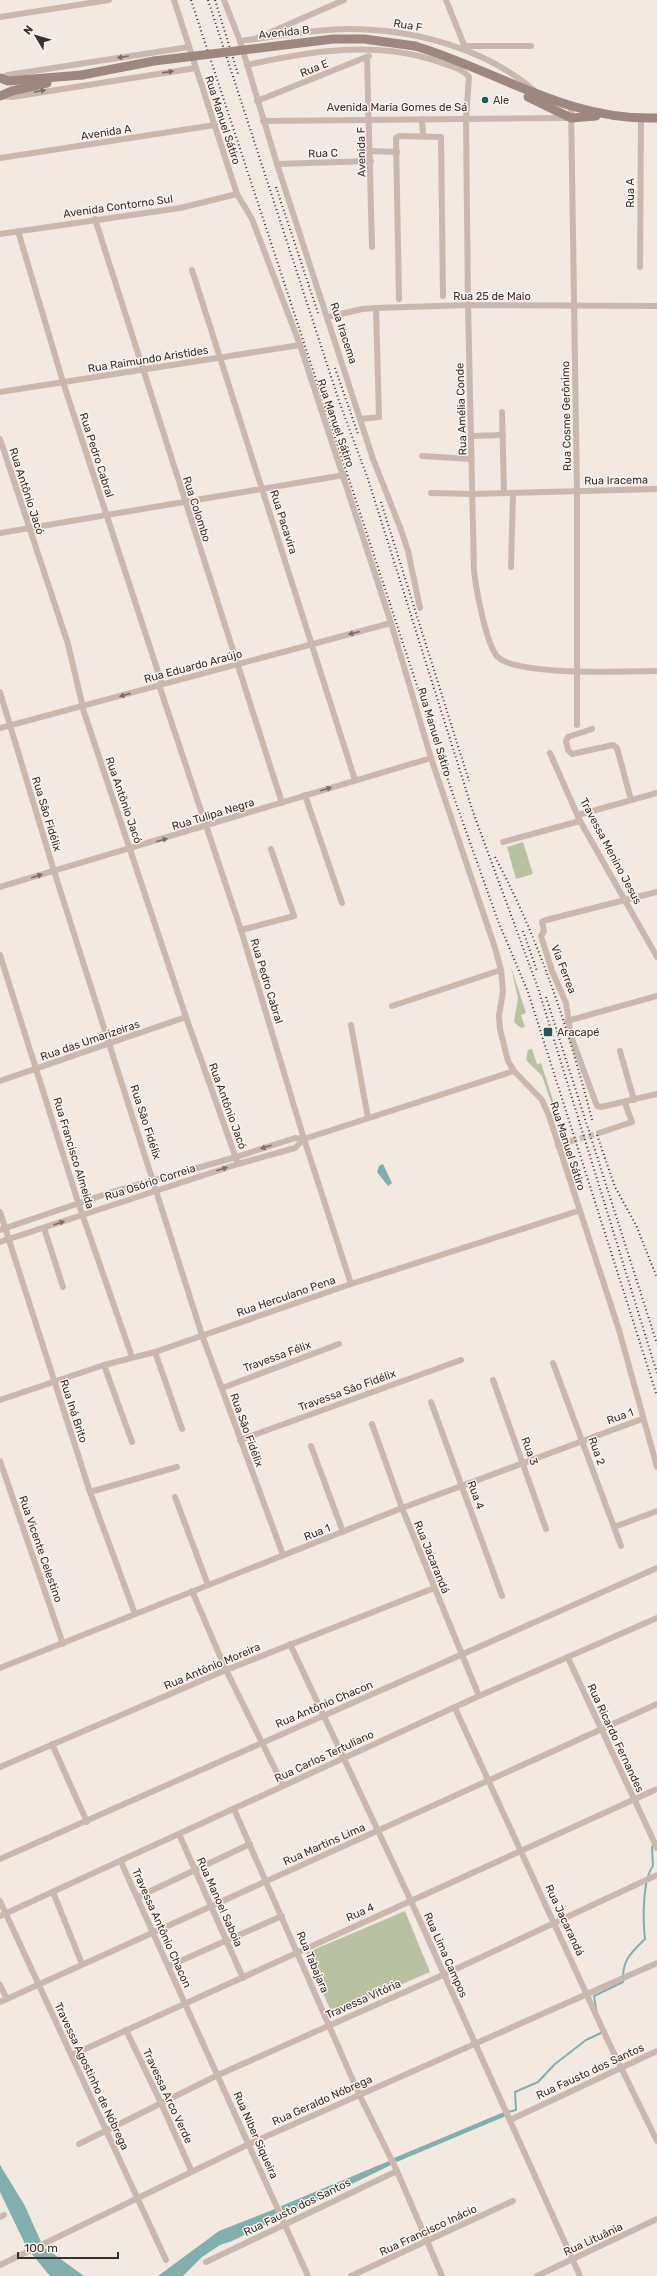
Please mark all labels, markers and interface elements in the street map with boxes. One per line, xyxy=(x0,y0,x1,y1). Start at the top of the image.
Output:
north arrow xyxy=(16,16,56,56)
street label: Rua F xyxy=(392,17,423,34)
text: N xyxy=(21,23,36,37)
street label: Avenida B xyxy=(258,23,310,42)
one-way arrow xyxy=(117,54,129,60)
street label: Rua E xyxy=(298,57,330,80)
one-way arrow xyxy=(162,69,174,75)
street label: Rua Manuel Sátiro xyxy=(202,74,243,166)
one-way arrow xyxy=(33,88,46,94)
place label: Ale xyxy=(493,94,509,107)
marker: Ale xyxy=(480,95,490,105)
street label: Avenida Maria Gomes de Sá xyxy=(327,101,467,114)
street label: Avenida A xyxy=(80,122,133,143)
street label: Avenida F xyxy=(355,127,368,177)
street label: Rua C xyxy=(308,146,338,161)
street label: Rua A xyxy=(624,178,637,208)
street label: Avenida Contorno Sul xyxy=(62,192,174,221)
street label: Rua 25 de Maio xyxy=(453,290,531,303)
street label: Rua Iracema xyxy=(327,301,360,366)
street label: Rua Raimundo Aristides xyxy=(87,343,210,375)
street label: Rua Cosme Gerônimo xyxy=(559,361,574,471)
street label: Rua Amélia Conde xyxy=(453,362,470,456)
street label: Rua Manuel Sátiro xyxy=(314,377,357,469)
street label: Rua Pedro Cabral xyxy=(77,411,116,499)
street label: Rua Antônio Jacó xyxy=(6,446,47,536)
street label: Rua Iracema xyxy=(584,473,648,488)
street label: Rua Colombo xyxy=(180,475,213,543)
street label: Rua Pacavira xyxy=(267,488,300,556)
one-way arrow xyxy=(348,630,360,636)
street label: Rua Eduardo Araújo xyxy=(143,647,244,686)
street label: Rua Manuel Sátiro xyxy=(415,686,454,778)
one-way arrow xyxy=(119,692,131,698)
street label: Rua Antônio Jacó xyxy=(103,755,144,845)
street label: Rua São Fidélix xyxy=(29,775,64,853)
one-way arrow xyxy=(321,786,333,792)
street label: Rua Tulipa Negra xyxy=(170,796,256,833)
street label: Travessa Menino Jesus xyxy=(577,796,644,907)
one-way arrow xyxy=(156,837,168,843)
one-way arrow xyxy=(32,873,44,879)
street label: Rua Pedro Cabral xyxy=(247,937,286,1025)
street label: Via Ferrea xyxy=(548,943,579,996)
street label: Rua das Umarizeiras xyxy=(39,1017,142,1064)
marker: Aracapé xyxy=(542,1026,554,1038)
place label: Aracapé xyxy=(557,1026,599,1039)
street label: Rua Antônio Jacó xyxy=(206,1061,249,1151)
street label: Rua São Fidélix xyxy=(127,1083,164,1161)
street label: Rua Francisco Almeida xyxy=(50,1096,97,1211)
street label: Rua Manuel Sátiro xyxy=(547,1100,588,1192)
one-way arrow xyxy=(260,1144,272,1150)
street label: Rua Osório Correia xyxy=(103,1162,197,1203)
one-way arrow xyxy=(217,1166,229,1172)
one-way arrow xyxy=(53,1220,65,1226)
street label: Rua Herculano Pena xyxy=(235,1273,337,1319)
street label: Travessa Félix xyxy=(241,1338,313,1375)
street label: Travessa São Fidélix xyxy=(297,1367,398,1414)
street label: Rua Iná Brito xyxy=(57,1378,90,1444)
street label: Rua São Fidélix xyxy=(227,1391,266,1469)
street label: Rua 1 xyxy=(605,1406,635,1427)
street label: Rua 3 xyxy=(518,1435,541,1467)
street label: Rua 2 xyxy=(585,1435,608,1467)
street label: Rua 4 xyxy=(464,1479,487,1511)
street label: Rua Vicente Celestino xyxy=(16,1494,65,1604)
street label: Rua Jacarandá xyxy=(411,1519,452,1595)
street label: Rua 1 xyxy=(302,1522,332,1543)
street label: Rua Antônio Moreira xyxy=(162,1640,262,1693)
street label: Rua Antônio Chacon xyxy=(274,1678,375,1731)
street label: Rua Ricardo Fernandes xyxy=(585,1682,647,1795)
street label: Rua Carlos Tertuliano xyxy=(272,1728,376,1785)
street label: Rua Martins Lima xyxy=(281,1821,367,1868)
street label: Rua Manoel Saboia xyxy=(194,1856,245,1949)
street label: Travessa Antônio Chacon xyxy=(129,1866,194,1990)
street label: Rua Jacarandá xyxy=(542,1882,587,1958)
street label: Rua 4 xyxy=(344,1900,376,1924)
street label: Rua Lima Campos xyxy=(421,1911,470,2000)
street label: Rua Tabajara xyxy=(294,1930,331,1995)
street label: Travessa Vitória xyxy=(324,1977,403,2022)
street label: Travessa Agostinho de Nóbrega xyxy=(52,2000,131,2152)
street label: Rua Fausto dos Santos xyxy=(534,2041,646,2102)
street label: Travessa Arco Verde xyxy=(140,2047,195,2146)
street label: Rua Geraldo Nóbrega xyxy=(270,2073,374,2128)
street label: Rua Niber Siqueira xyxy=(231,2090,281,2181)
street label: Rua Fausto dos Santos xyxy=(242,2176,353,2239)
street label: Rua Francisco Inácio xyxy=(377,2202,479,2259)
street label: Rua Lituânia xyxy=(562,2220,625,2259)
scale bar xyxy=(18,2234,118,2260)
text: 100 m xyxy=(24,2241,58,2255)

